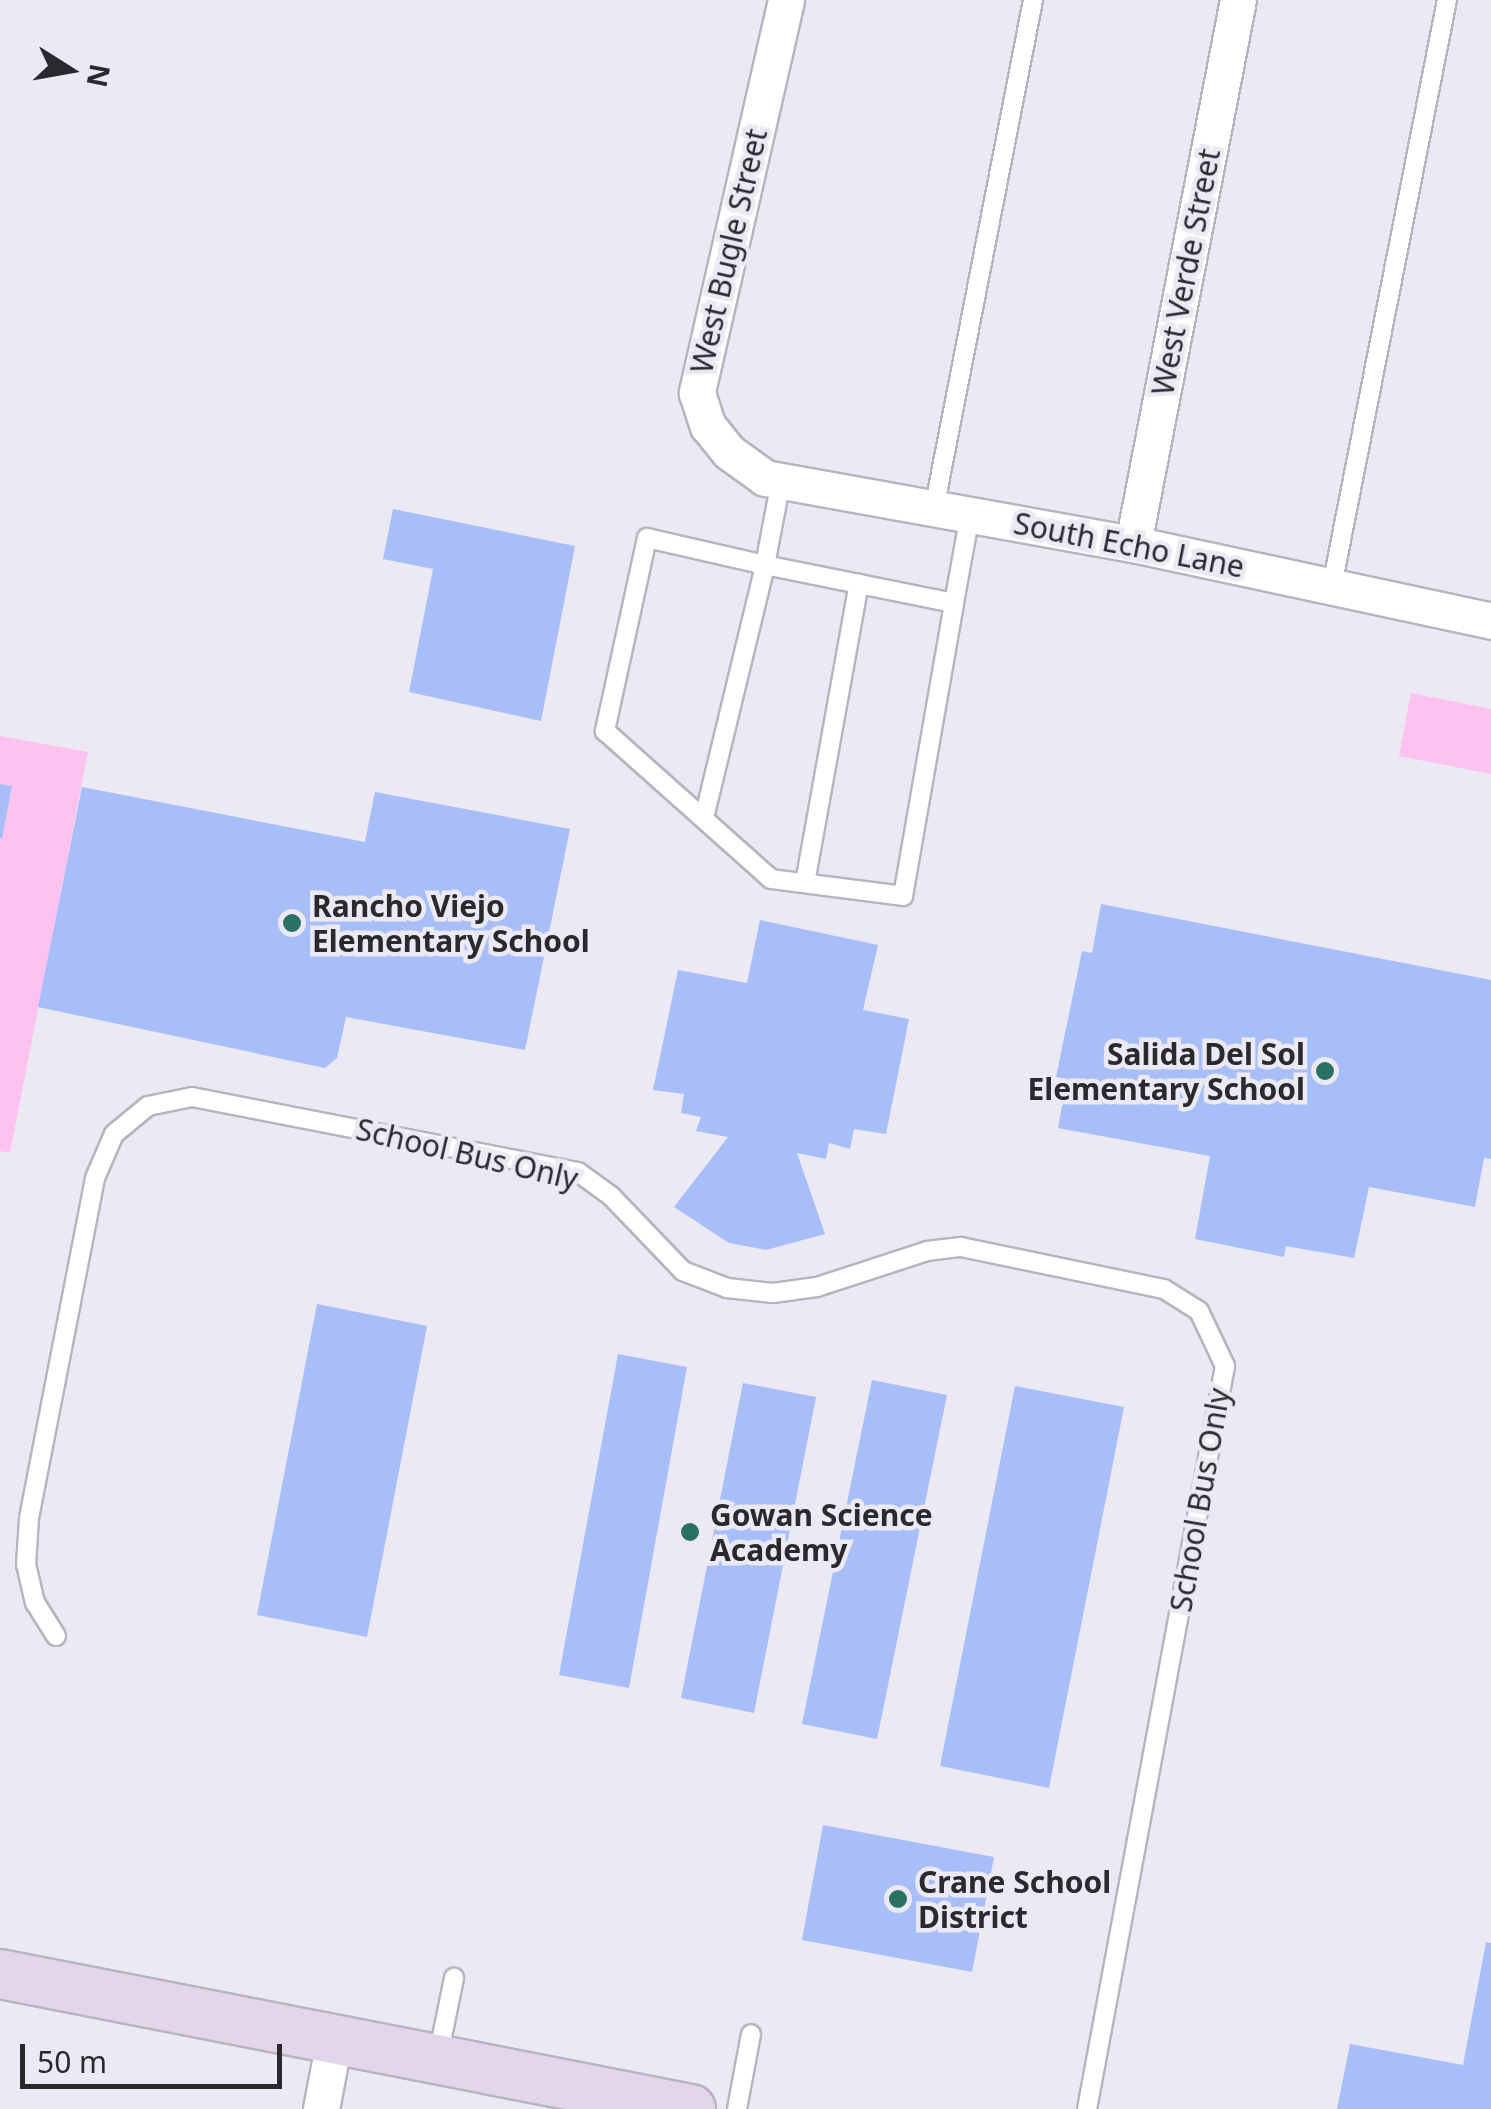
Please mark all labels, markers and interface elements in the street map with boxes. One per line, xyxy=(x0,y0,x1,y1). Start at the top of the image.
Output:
north arrow xyxy=(20,20,120,120)
text: N xyxy=(79,61,120,91)
street label: West Bugle Street xyxy=(683,125,775,377)
street label: West Verde Street xyxy=(1144,146,1228,398)
street label: South Echo Lane xyxy=(1011,505,1247,585)
place label: Rancho Viejo Elementary School xyxy=(312,888,590,958)
marker: Rancho Viejo Elementary School xyxy=(281,912,303,934)
place label: Salida Del Sol Elementary School xyxy=(1027,1036,1305,1106)
marker: Salida Del Sol Elementary School xyxy=(1314,1060,1336,1082)
street label: School Bus Only xyxy=(353,1111,581,1197)
street label: School Bus Only xyxy=(1163,1385,1237,1615)
place label: Gowan Science Academy xyxy=(710,1497,933,1568)
marker: Gowan Science Academy xyxy=(679,1521,701,1543)
place label: Crane School District xyxy=(918,1864,1111,1934)
marker: Crane School District xyxy=(887,1888,909,1910)
scale bar xyxy=(25,2024,288,2086)
text: 50 m xyxy=(37,2041,107,2082)

